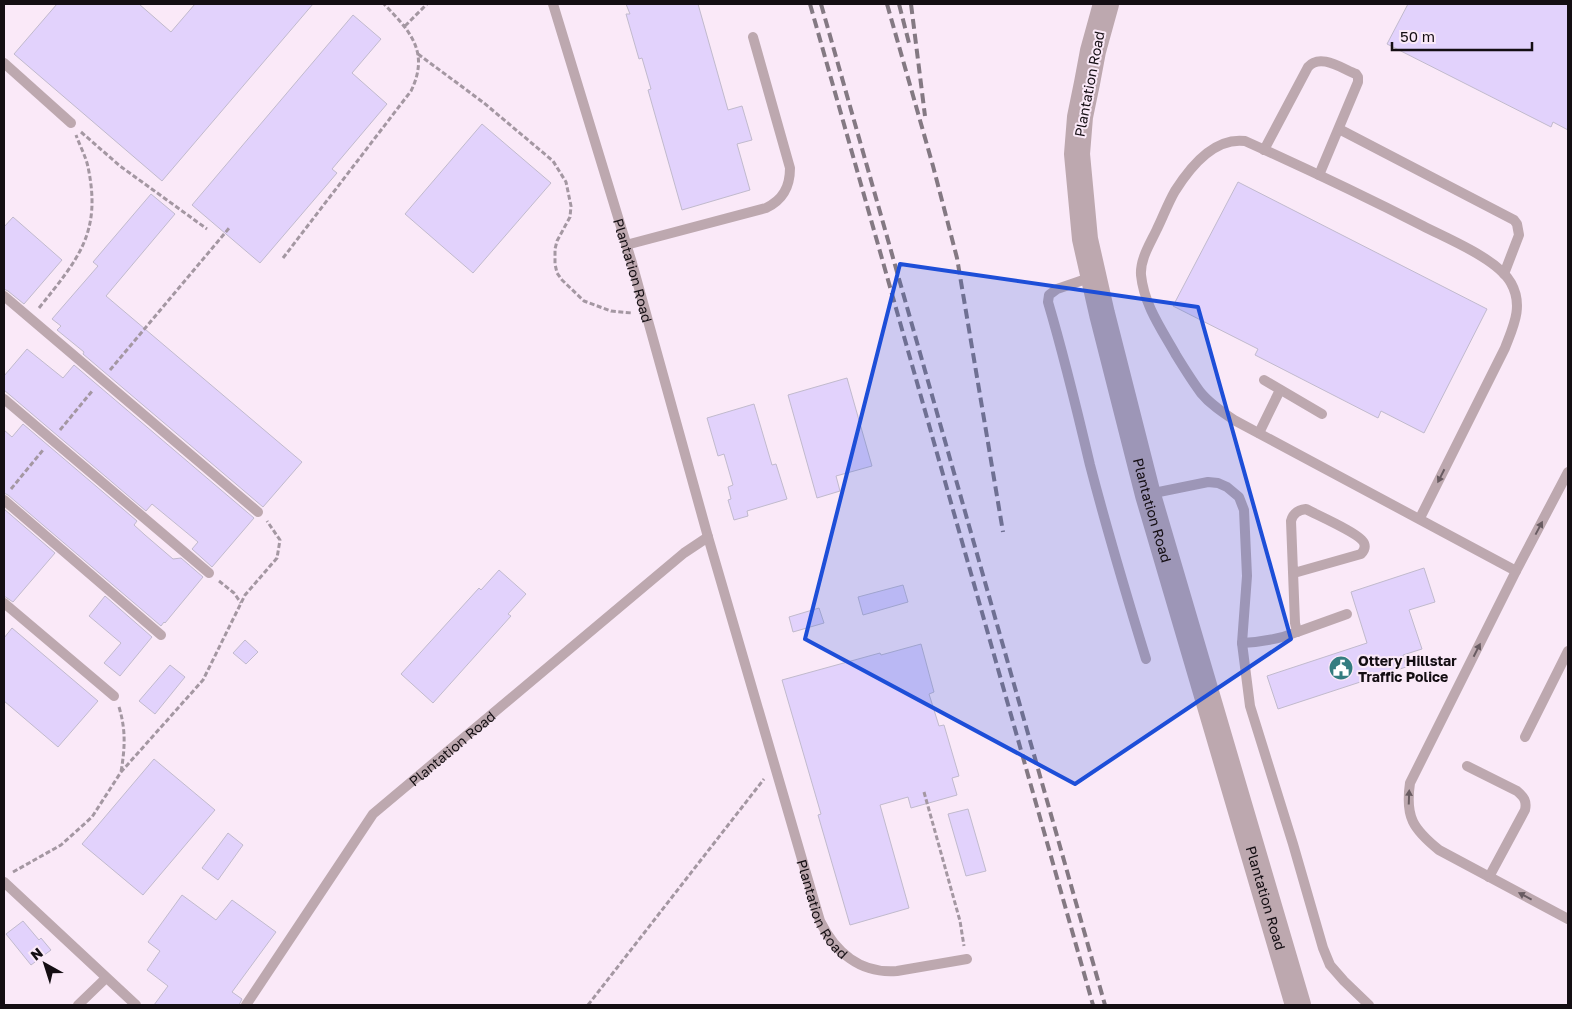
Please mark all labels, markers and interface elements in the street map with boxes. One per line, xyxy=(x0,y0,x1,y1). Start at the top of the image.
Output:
scale bar xyxy=(1392,20,1532,52)
text: 50 m xyxy=(1400,27,1435,45)
street label: Plantation Road xyxy=(1070,30,1108,138)
street label: Plantation Road xyxy=(610,216,657,324)
street label: Plantation Road xyxy=(1130,456,1176,564)
one-way arrow xyxy=(1437,469,1445,484)
one-way arrow xyxy=(1535,521,1543,535)
one-way arrow xyxy=(1473,643,1481,657)
place label: Ottery Hillstar Traffic Police xyxy=(1358,652,1457,685)
public building icon: Ottery Hillstar Traffic Police xyxy=(1328,655,1354,681)
street label: Plantation Road xyxy=(405,707,498,789)
one-way arrow xyxy=(1405,789,1413,805)
street label: Plantation Road xyxy=(1243,844,1290,952)
street label: Plantation Road xyxy=(794,857,852,962)
one-way arrow xyxy=(1518,892,1533,900)
north arrow xyxy=(20,939,70,989)
text: N xyxy=(27,944,46,963)

